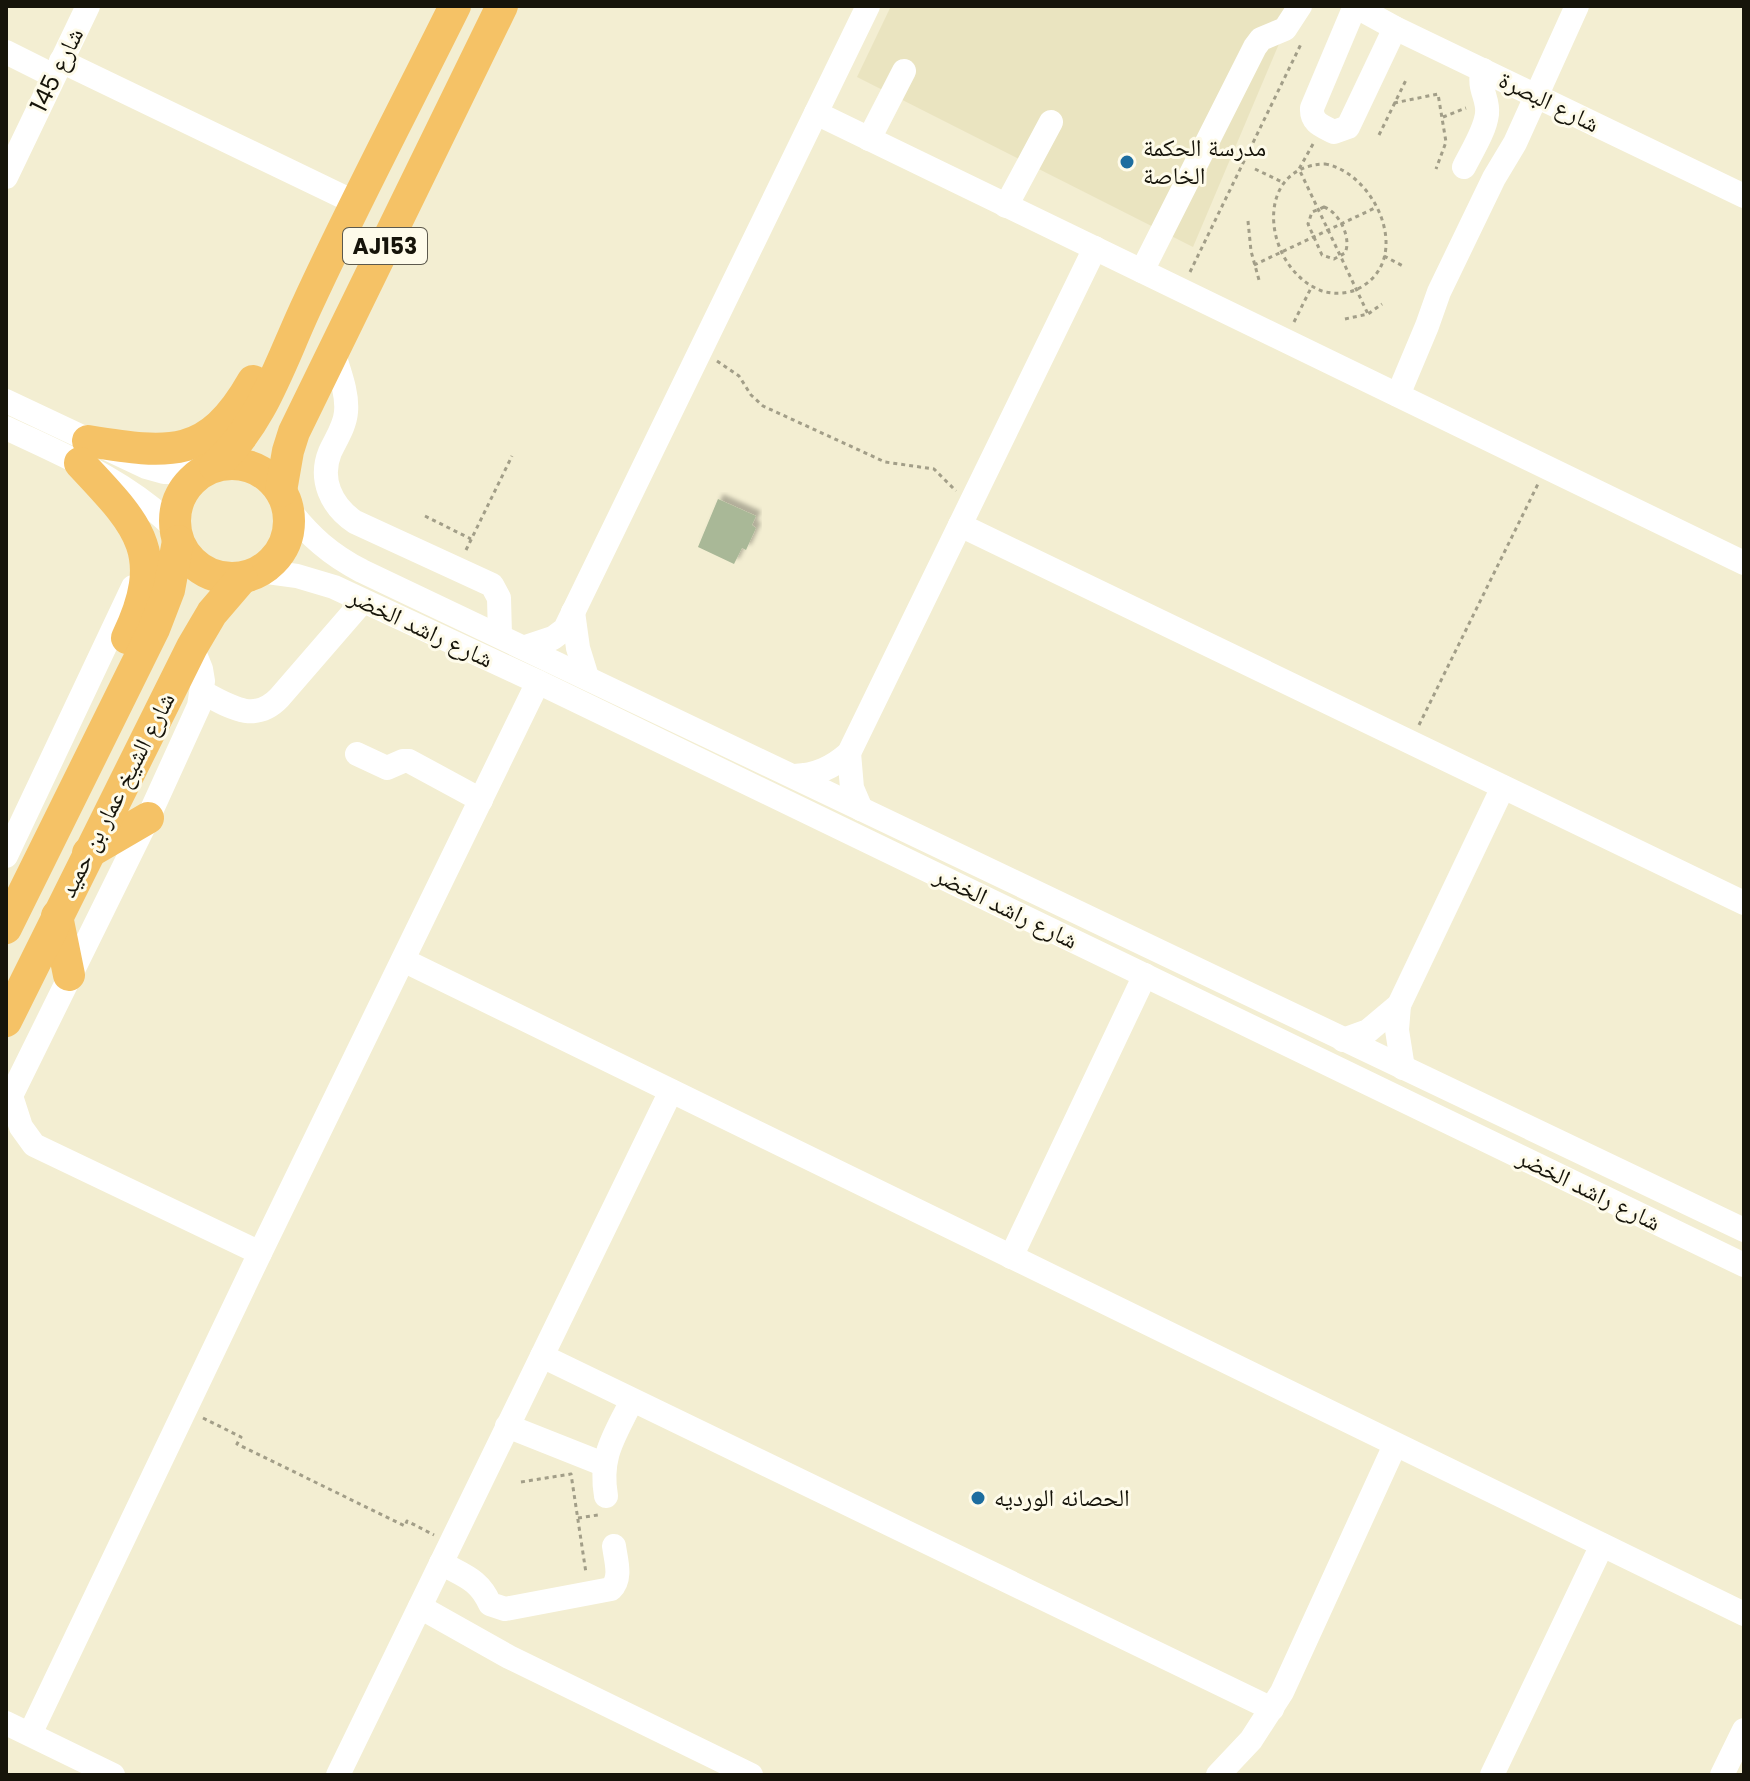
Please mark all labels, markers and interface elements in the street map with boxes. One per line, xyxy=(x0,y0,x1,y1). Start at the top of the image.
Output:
street label: شارع 145 xyxy=(22,22,91,117)
street label: شارع البصرة xyxy=(1493,63,1605,140)
place label: مدرسة الحكمة الخاصة xyxy=(1143,131,1266,192)
marker: مدرسة الحكمة الخاصة xyxy=(1118,153,1136,171)
road number: AJ153 xyxy=(343,228,427,264)
street label: شارع راشد الخضر xyxy=(343,579,499,675)
street label: شارع الشيخ عمار بن حميد xyxy=(51,687,183,903)
street label: شارع راشد الخضر xyxy=(928,858,1083,957)
street label: شارع راشد الخضر xyxy=(1511,1140,1666,1239)
place label: الحصانه الورديه xyxy=(994,1481,1130,1514)
marker: الحصانه الورديه xyxy=(969,1489,987,1507)

